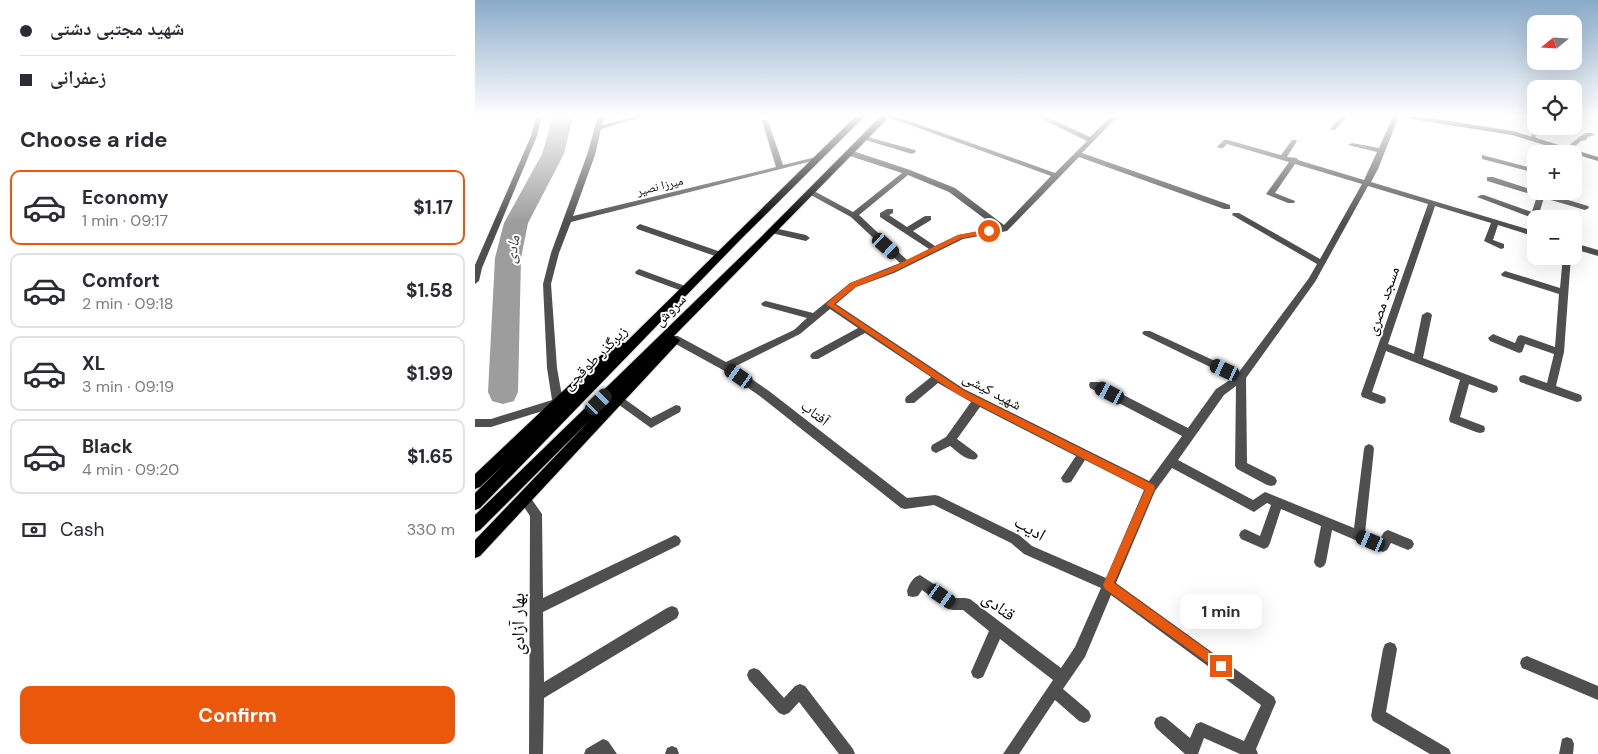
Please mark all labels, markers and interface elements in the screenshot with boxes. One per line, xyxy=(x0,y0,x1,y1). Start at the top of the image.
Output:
north arrow xyxy=(1527,15,1583,70)
map controls xyxy=(1527,15,1582,265)
text: شهید مجتبی دشتی xyxy=(50,16,184,41)
text: زعفرانی xyxy=(50,65,106,90)
button: locate xyxy=(1527,80,1582,135)
text: Choose a ride xyxy=(20,125,168,154)
button: + xyxy=(1527,145,1582,200)
street label: میرزا نصیر xyxy=(634,173,685,200)
icon: car xyxy=(22,185,67,230)
text: Economy xyxy=(82,185,169,210)
text: $1.17 xyxy=(413,195,453,220)
text: 1 min · 09:17 xyxy=(82,210,168,231)
button: − xyxy=(1527,210,1582,265)
route start xyxy=(978,220,1000,242)
car xyxy=(869,230,902,262)
water label: مادی xyxy=(499,233,525,265)
street label: مسجد مصری xyxy=(1362,264,1404,338)
icon: car xyxy=(22,268,67,313)
text: Comfort xyxy=(82,268,160,293)
text: $1.58 xyxy=(406,278,453,303)
street label: سروش xyxy=(649,289,691,331)
text: 2 min · 09:18 xyxy=(82,293,173,314)
street label: زیرگذر طوقچی xyxy=(558,321,632,395)
icon: car xyxy=(22,351,67,396)
text: XL xyxy=(82,351,105,376)
car xyxy=(1208,357,1241,383)
text: $1.99 xyxy=(406,361,453,386)
car xyxy=(722,361,755,391)
street label: شهید کیشی xyxy=(959,367,1025,415)
text: 3 min · 09:19 xyxy=(82,376,174,397)
car xyxy=(1093,380,1126,406)
car xyxy=(583,386,614,418)
street label: آفتاب xyxy=(797,396,834,431)
icon: car xyxy=(22,434,67,479)
text: Black xyxy=(82,434,133,459)
text: $1.65 xyxy=(407,444,453,469)
text: 4 min · 09:20 xyxy=(82,459,179,480)
street label: ادیب xyxy=(1010,509,1050,547)
icon: cash xyxy=(20,516,48,544)
text: Cash xyxy=(60,517,104,542)
text: 330 m xyxy=(407,519,455,540)
car xyxy=(1354,528,1387,554)
car xyxy=(925,581,958,611)
street label: قنادی xyxy=(977,586,1021,626)
street label: بهار آزادی xyxy=(506,593,530,655)
callout: 1 min xyxy=(1180,594,1262,628)
text: 1 min xyxy=(1202,601,1240,622)
route end xyxy=(1210,655,1232,677)
button: Confirm xyxy=(20,686,455,744)

